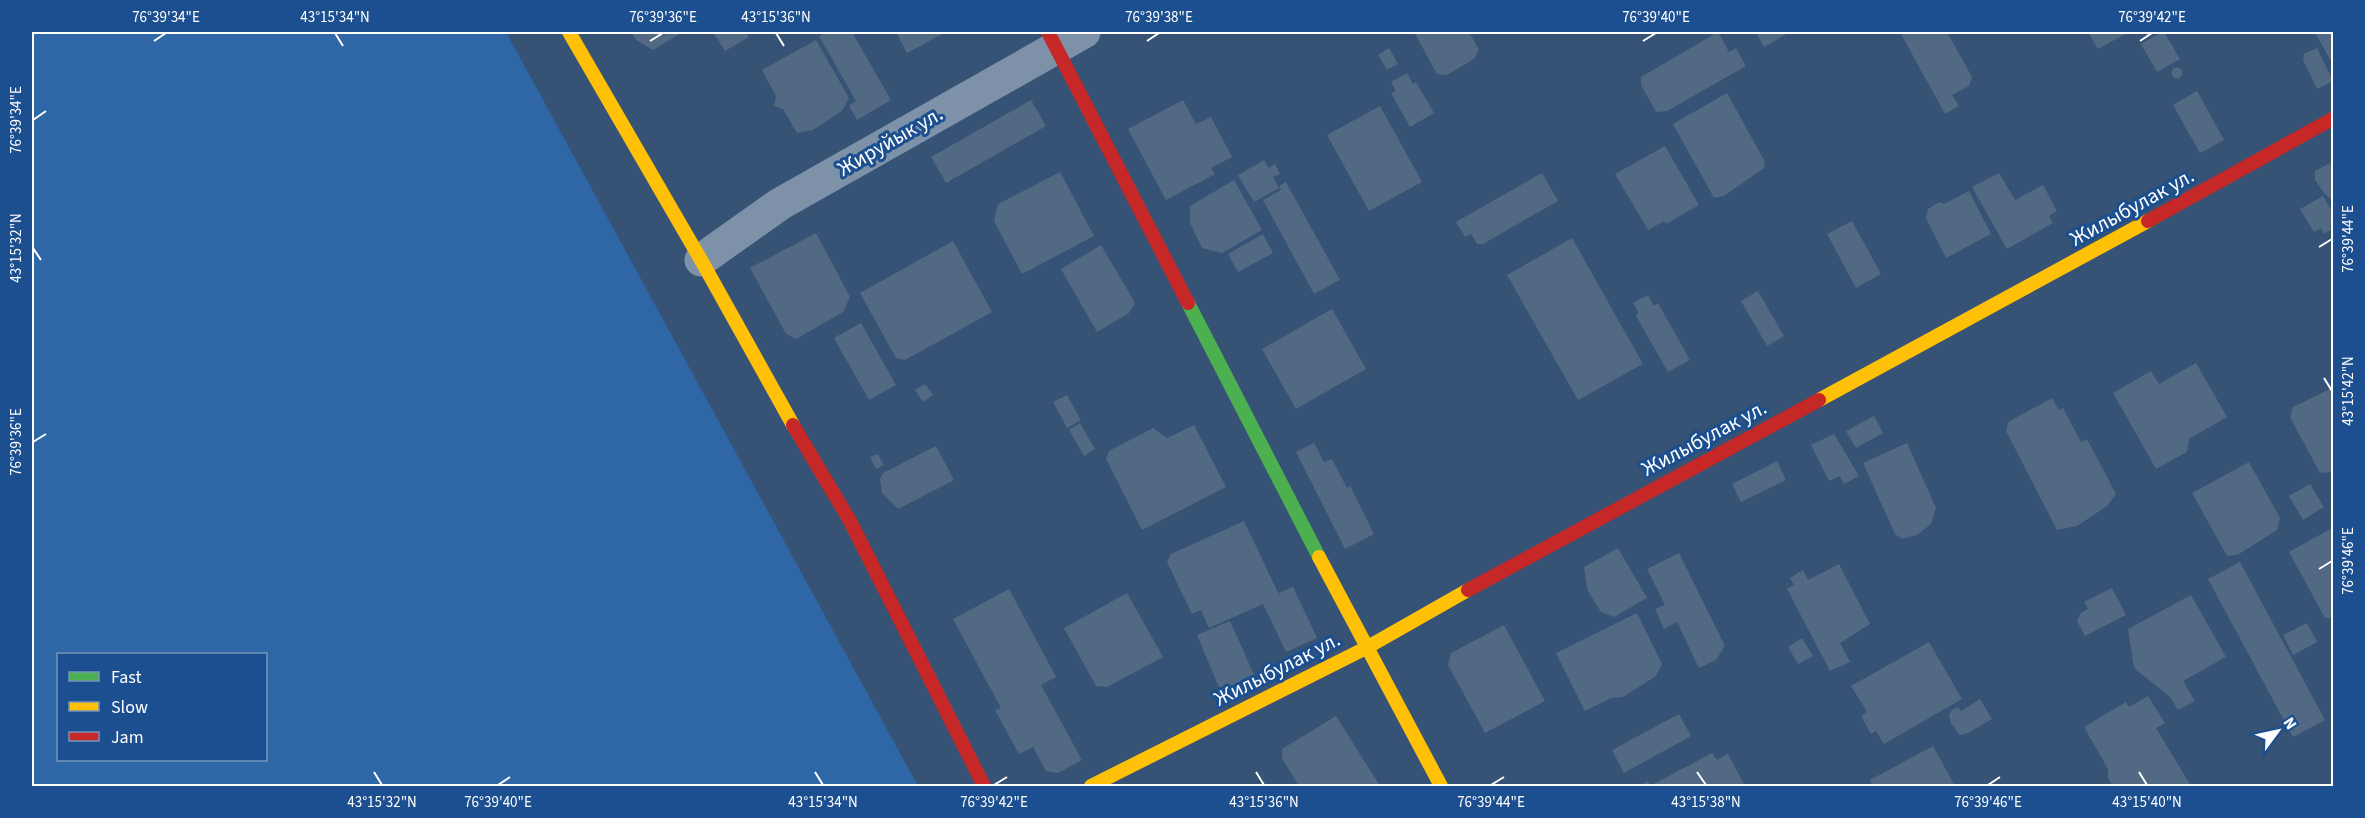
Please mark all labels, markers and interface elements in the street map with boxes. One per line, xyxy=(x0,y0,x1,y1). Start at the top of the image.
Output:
text: 76°39'34"E xyxy=(132,7,200,28)
text: 43°15'34"N xyxy=(300,7,370,28)
text: 76°39'36"E xyxy=(629,7,697,28)
text: 43°15'36"N xyxy=(741,7,811,28)
text: 76°39'38"E xyxy=(1125,7,1193,28)
text: 76°39'40"E xyxy=(1622,7,1690,28)
text: 76°39'42"E xyxy=(2118,7,2186,28)
text: 76°39'34"E xyxy=(6,86,27,154)
street label: Жируйык ул. xyxy=(832,99,948,183)
street label: Жилыбулак ул. xyxy=(2064,160,2200,254)
text: 76°39'44"E xyxy=(2338,205,2359,273)
text: 43°15'32"N xyxy=(6,213,27,283)
text: 43°15'42"N xyxy=(2338,356,2359,426)
street label: Жилыбулак ул. xyxy=(1636,392,1772,484)
text: 76°39'36"E xyxy=(6,408,27,476)
text: 76°39'46"E xyxy=(2338,527,2359,595)
street label: Жилыбулак ул. xyxy=(1209,624,1345,714)
legend xyxy=(57,653,267,761)
text: Fast xyxy=(111,665,142,690)
text: Slow xyxy=(111,695,148,720)
north arrow xyxy=(2248,701,2308,761)
text: N xyxy=(2278,713,2302,734)
text: Jam xyxy=(111,725,144,750)
text: 43°15'32"N xyxy=(347,792,417,813)
text: 76°39'40"E xyxy=(464,792,532,813)
text: 43°15'34"N xyxy=(788,792,858,813)
text: 76°39'42"E xyxy=(960,792,1028,813)
text: 43°15'36"N xyxy=(1229,792,1299,813)
text: 76°39'44"E xyxy=(1457,792,1525,813)
text: 43°15'38"N xyxy=(1671,792,1741,813)
text: 76°39'46"E xyxy=(1954,792,2022,813)
text: 43°15'40"N xyxy=(2112,792,2182,813)

